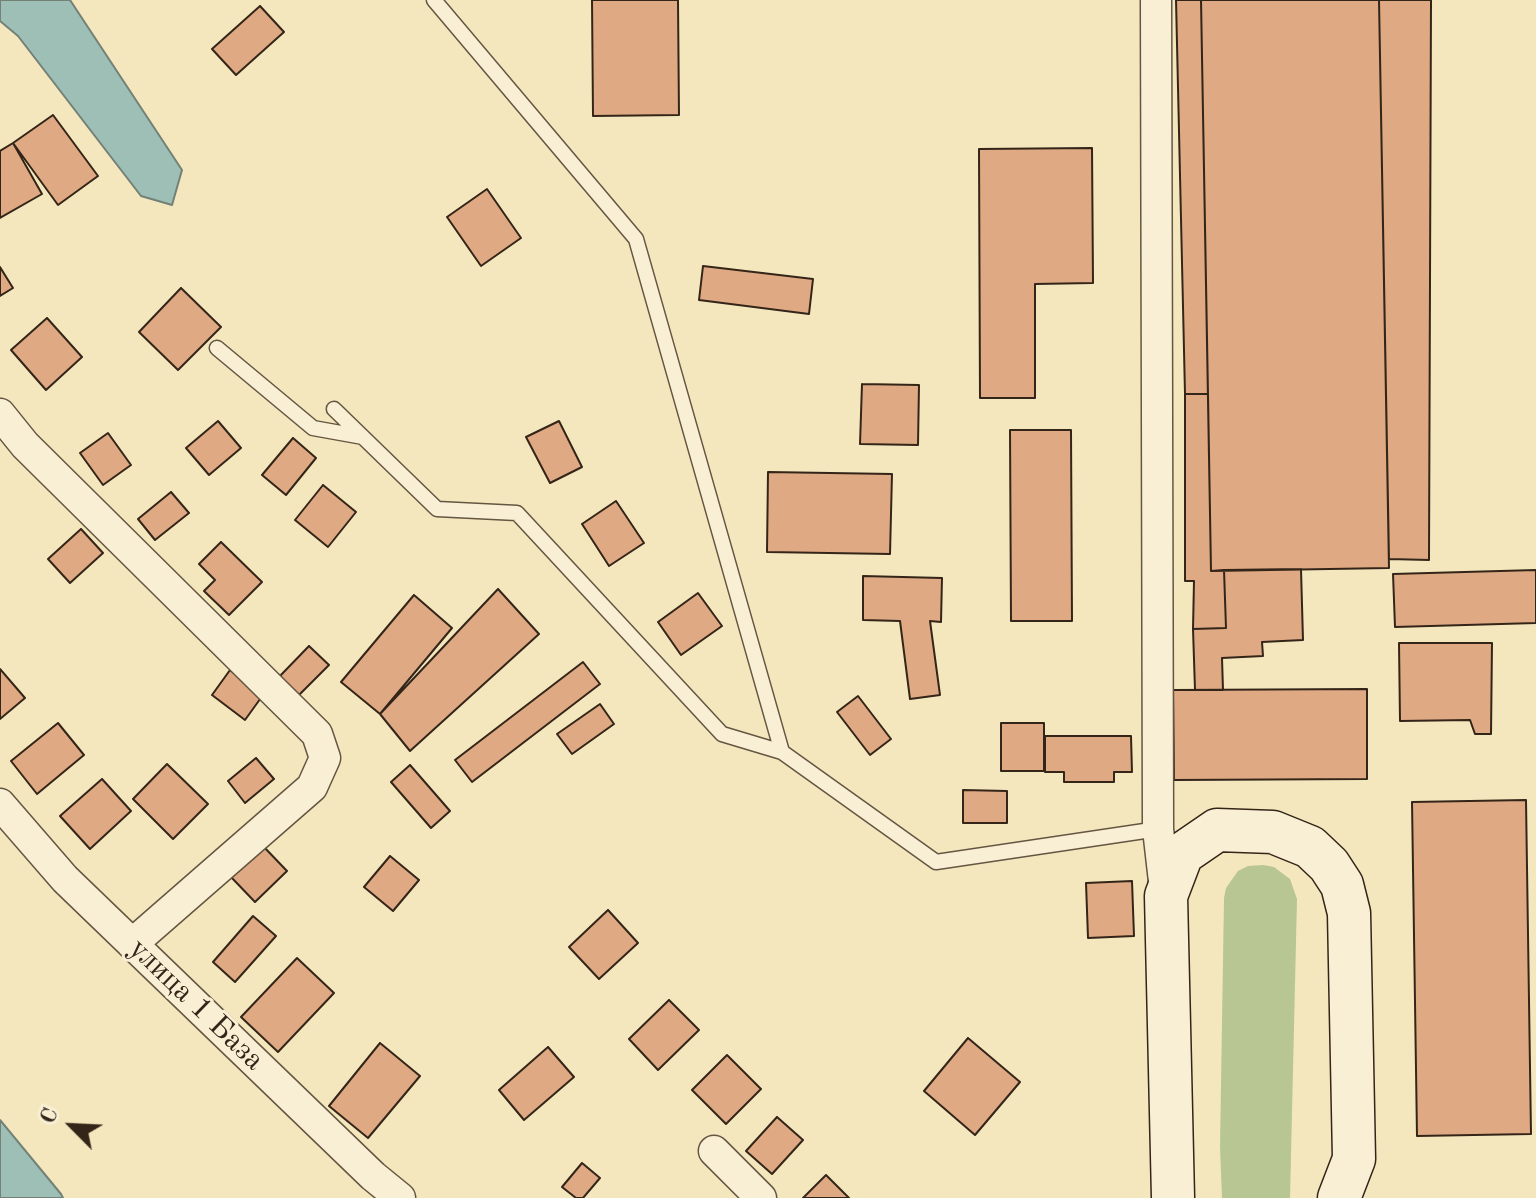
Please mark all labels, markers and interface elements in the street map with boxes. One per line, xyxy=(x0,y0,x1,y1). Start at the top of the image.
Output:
street label: улица 1 База xyxy=(121,931,271,1079)
north arrow xyxy=(32,1086,112,1166)
text: С xyxy=(37,1105,63,1127)

